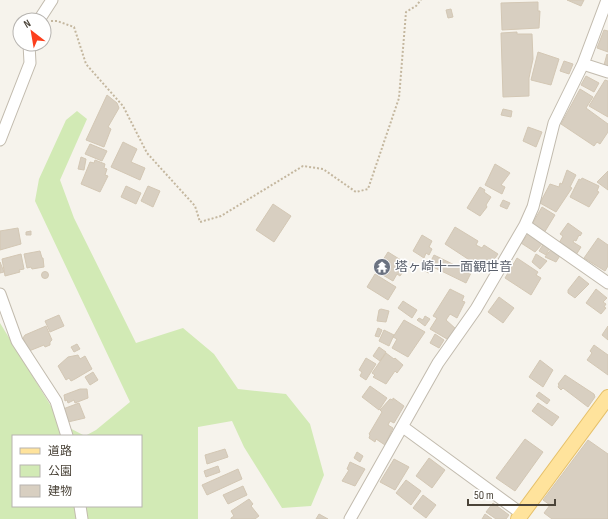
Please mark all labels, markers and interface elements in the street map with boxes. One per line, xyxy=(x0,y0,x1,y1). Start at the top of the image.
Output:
north arrow xyxy=(12,12,52,52)
text: N xyxy=(21,17,33,31)
temple icon: 塔ヶ崎十一面観世音 xyxy=(372,257,392,277)
place label: 塔ヶ崎十一面観世音 xyxy=(395,259,512,275)
legend xyxy=(12,435,142,507)
text: 道路 xyxy=(48,444,72,459)
text: 公園 xyxy=(48,464,72,479)
scale bar xyxy=(468,481,555,507)
text: 建物 xyxy=(48,484,72,499)
text: 50 m xyxy=(474,488,494,503)

